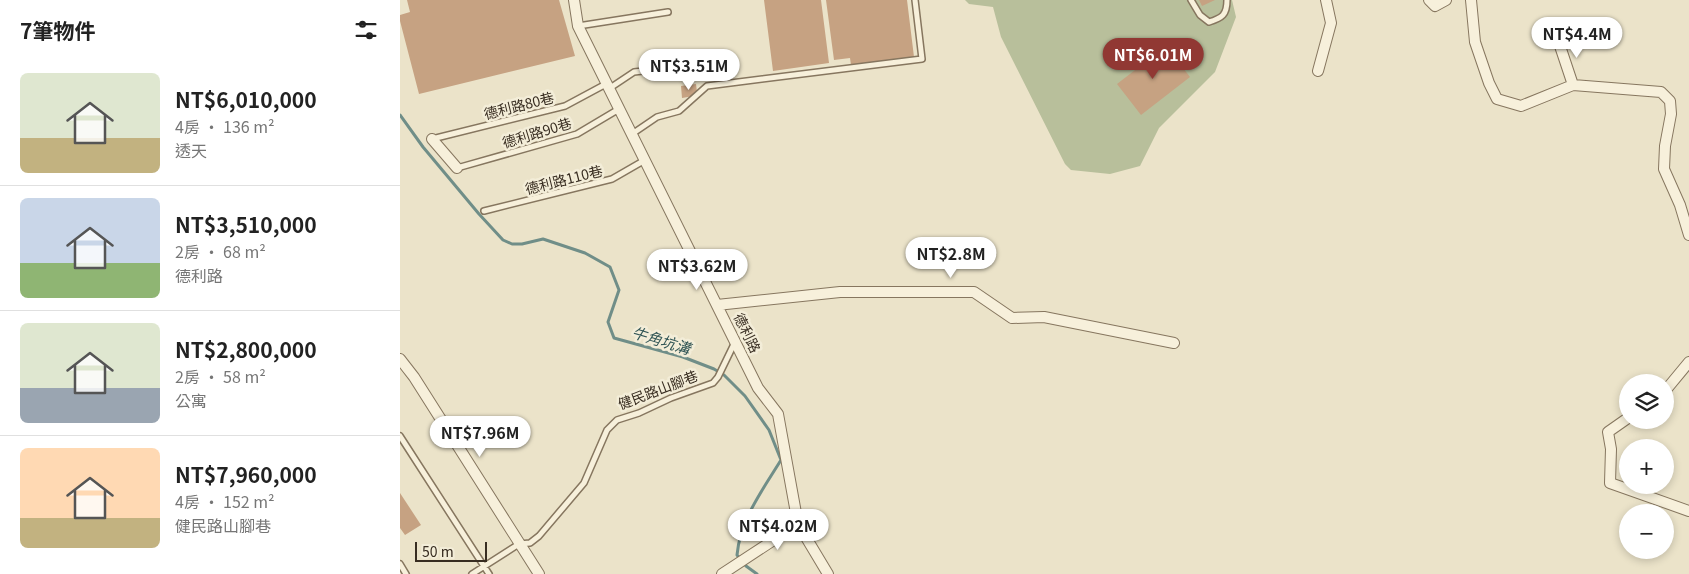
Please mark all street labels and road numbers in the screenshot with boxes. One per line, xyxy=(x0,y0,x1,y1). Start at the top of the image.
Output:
street label: 德利路80巷 xyxy=(482,87,556,123)
street label: 德利路90巷 xyxy=(500,112,574,152)
street label: 德利路110巷 xyxy=(523,160,605,198)
street label: 德利路 xyxy=(730,309,766,356)
street label: 健民路山腳巷 xyxy=(615,365,700,413)

